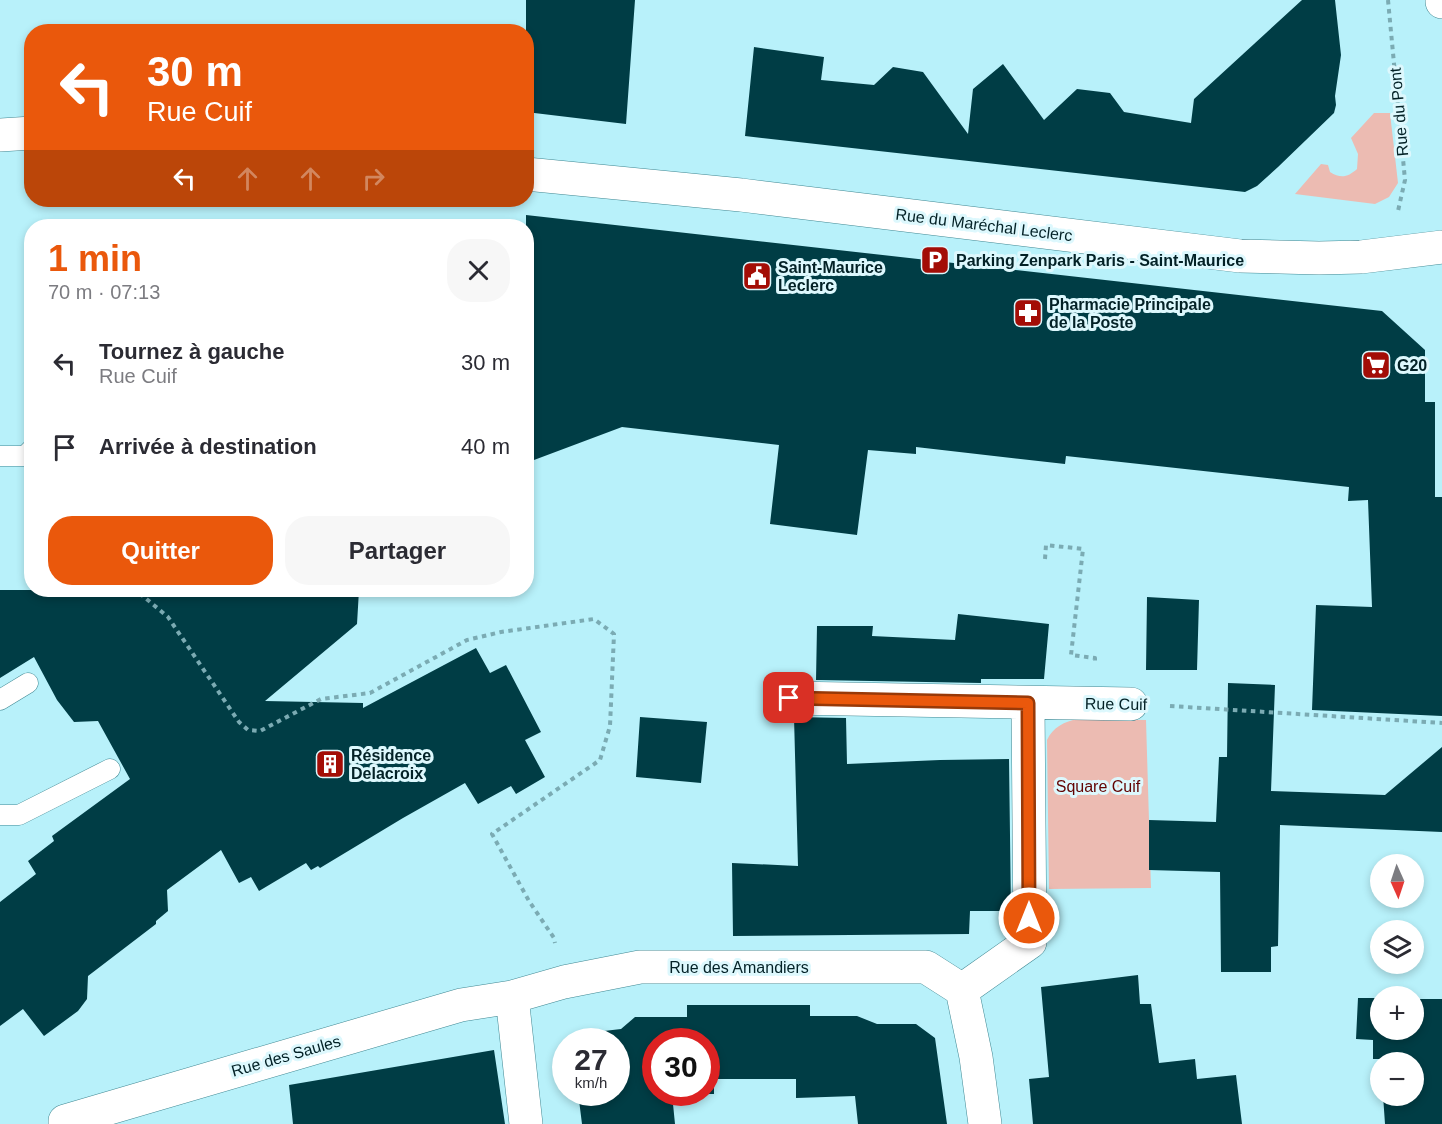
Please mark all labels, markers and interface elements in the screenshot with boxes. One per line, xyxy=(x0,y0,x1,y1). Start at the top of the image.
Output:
icon: left xyxy=(48,48,126,126)
text: 30 m xyxy=(147,48,243,95)
street label: Rue du Pont xyxy=(1387,66,1411,157)
text: Rue Cuif xyxy=(147,97,252,127)
icon: left xyxy=(168,162,201,195)
icon: ahead xyxy=(231,162,264,195)
icon: ahead xyxy=(294,162,327,195)
icon: right xyxy=(357,162,390,195)
street label: Rue du Maréchal Leclerc xyxy=(895,206,1073,244)
text: 1 min xyxy=(48,238,142,279)
button: close xyxy=(447,239,510,302)
parking icon: Parking Zenpark Paris - Saint-Maurice xyxy=(919,244,951,276)
place label: Parking Zenpark Paris - Saint-Maurice xyxy=(956,252,1244,269)
place label: Saint-Maurice Leclerc xyxy=(778,259,883,294)
public building icon: Saint-Maurice Leclerc xyxy=(741,260,773,292)
text: 70 m · 07:13 xyxy=(48,281,160,303)
place label: Pharmacie Principale de la Poste xyxy=(1049,296,1211,331)
pharmacy icon: Pharmacie Principale de la Poste xyxy=(1012,297,1044,329)
text: Tournez à gauche xyxy=(99,339,284,364)
icon: left xyxy=(48,347,81,380)
supermarket icon: G20 xyxy=(1360,349,1392,381)
text: 30 m xyxy=(461,350,510,375)
place label: G20 xyxy=(1397,357,1427,374)
text: Rue Cuif xyxy=(99,365,177,387)
icon: arrive xyxy=(48,431,81,464)
text: Arrivée à destination xyxy=(99,434,317,459)
text: 40 m xyxy=(461,434,510,459)
button: Quitter xyxy=(48,516,273,585)
button: Partager xyxy=(285,516,510,585)
pin xyxy=(763,672,814,723)
icon: arrive xyxy=(772,681,805,714)
street label: Rue Cuif xyxy=(1085,695,1148,713)
place label: Résidence Delacroix xyxy=(351,747,431,782)
building icon: Résidence Delacroix xyxy=(314,748,346,780)
park label: Square Cuif xyxy=(1056,778,1141,795)
north arrow xyxy=(1370,854,1424,908)
map controls xyxy=(1370,854,1424,1106)
position arrow xyxy=(997,886,1061,950)
button: layers xyxy=(1370,920,1424,974)
street label: Rue des Amandiers xyxy=(669,959,809,976)
button: + xyxy=(1370,986,1424,1040)
speed limit sign: 30 xyxy=(642,1028,720,1106)
street label: Rue des Saules xyxy=(229,1032,343,1080)
text: 27 xyxy=(574,1043,608,1076)
button: − xyxy=(1370,1052,1424,1106)
text: km/h xyxy=(575,1074,607,1091)

